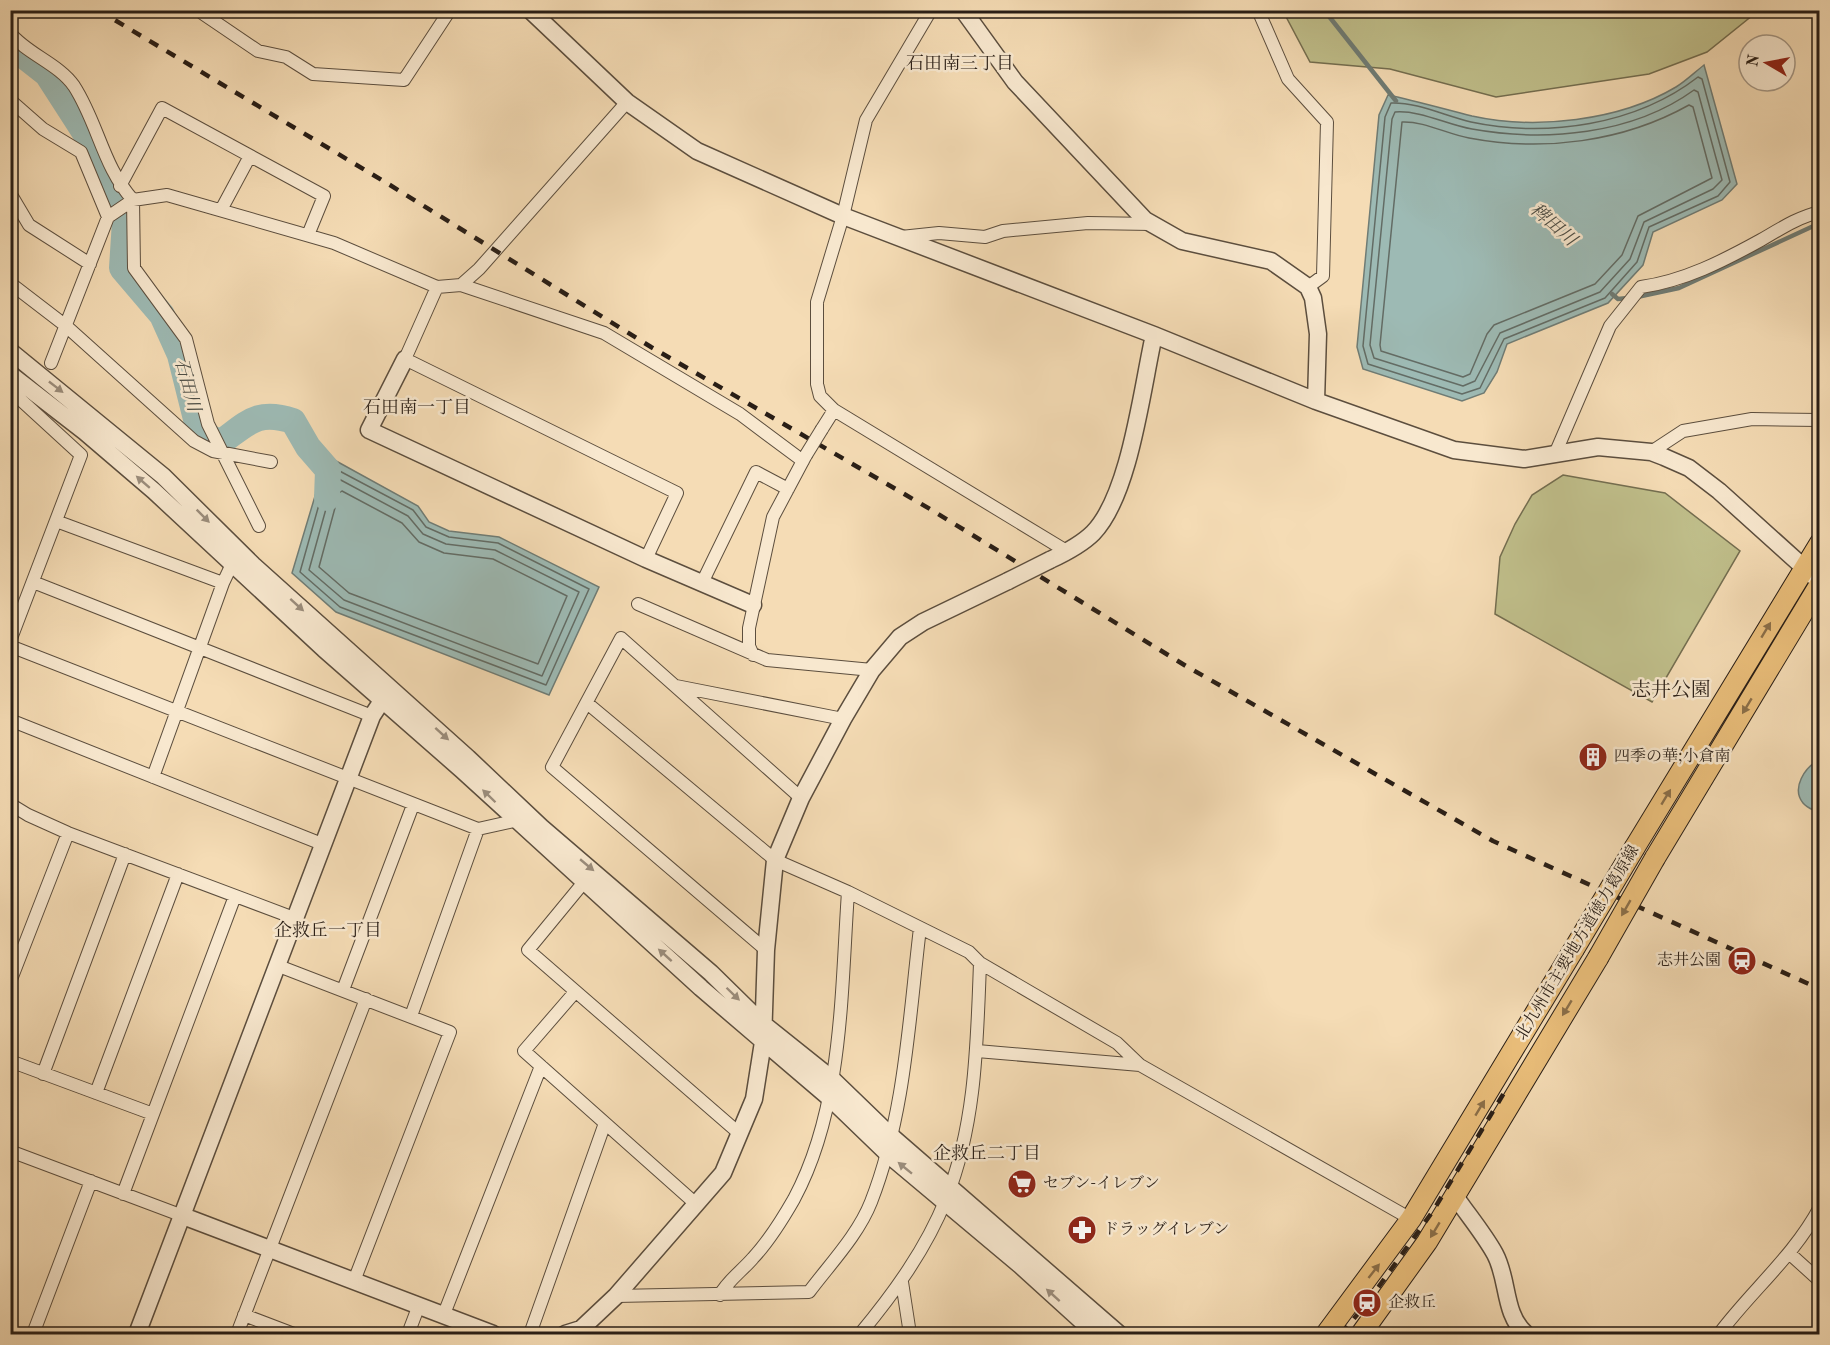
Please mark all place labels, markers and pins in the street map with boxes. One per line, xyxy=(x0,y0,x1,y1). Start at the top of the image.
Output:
building icon: 四季の華;小倉南 xyxy=(1577,741,1609,773)
place label: 四季の華;小倉南 xyxy=(1614,747,1730,765)
station icon: 志井公園 xyxy=(1726,945,1758,977)
place label: 志井公園 xyxy=(1657,951,1721,969)
supermarket icon: セブン-イレブン xyxy=(1006,1168,1038,1200)
place label: セブン-イレブン xyxy=(1043,1175,1160,1192)
pharmacy icon: ドラッグイレブン xyxy=(1066,1214,1098,1246)
place label: ドラッグイレブン xyxy=(1103,1221,1229,1238)
station icon: 企救丘 xyxy=(1351,1287,1383,1319)
place label: 企救丘 xyxy=(1388,1293,1436,1311)

